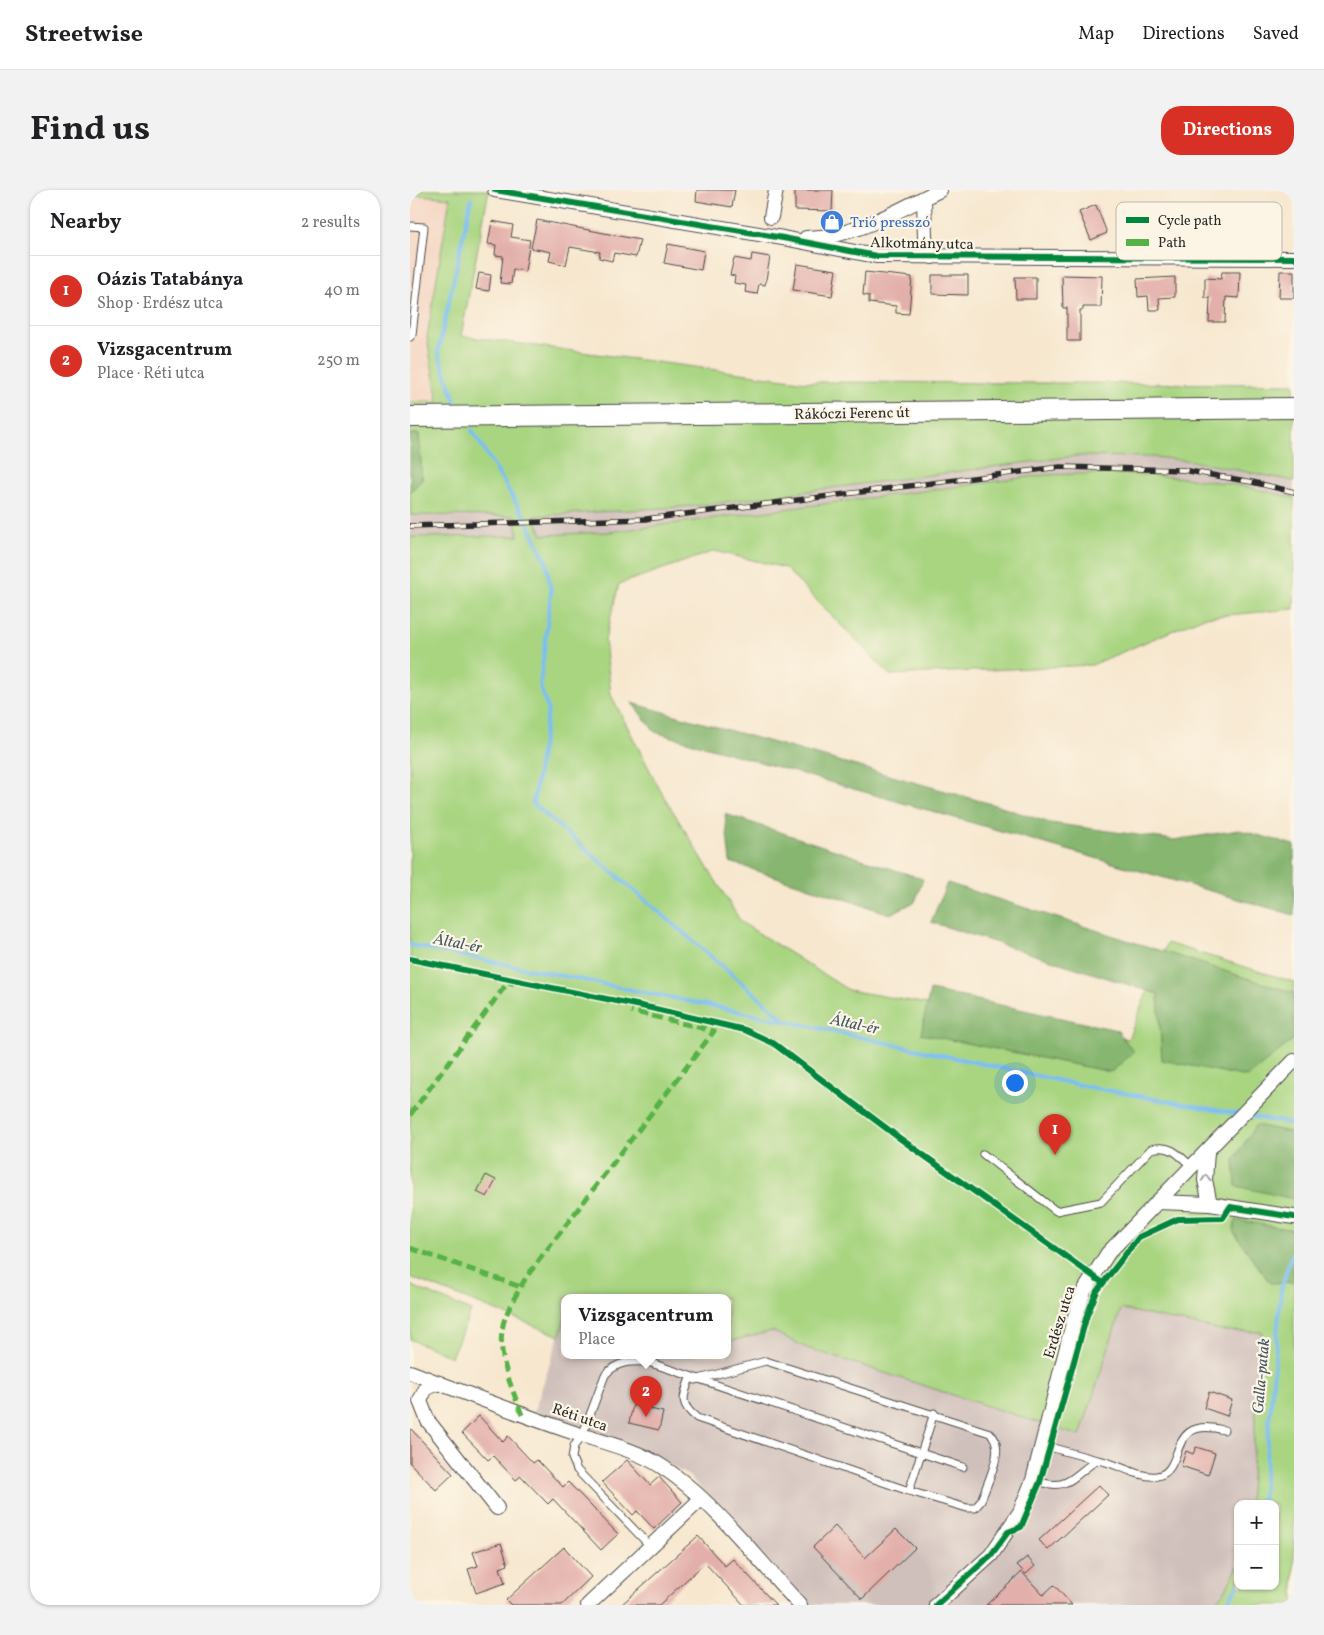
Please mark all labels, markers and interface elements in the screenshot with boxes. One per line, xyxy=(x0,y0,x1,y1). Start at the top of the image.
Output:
text: Streetwise xyxy=(25,18,143,52)
text: Map xyxy=(1078,22,1114,47)
text: Directions xyxy=(1142,22,1225,47)
text: Saved xyxy=(1253,22,1299,47)
text: Find us xyxy=(30,106,150,154)
button: Directions xyxy=(1161,106,1294,155)
legend xyxy=(1116,202,1282,260)
text: Nearby xyxy=(50,208,121,237)
shop icon: Trió presszó xyxy=(819,209,845,235)
text: 2 results xyxy=(301,212,360,234)
text: Cycle path xyxy=(1158,212,1222,231)
place label: Trió presszó xyxy=(850,213,930,234)
street label: Alkotmány utca xyxy=(870,233,974,256)
text: Path xyxy=(1158,234,1186,253)
text: Oázis Tatabánya xyxy=(97,267,243,293)
text: 1 xyxy=(63,280,69,302)
text: 40 m xyxy=(324,280,360,302)
text: Shop · Erdész utca xyxy=(97,293,223,315)
text: Vizsgacentrum xyxy=(97,337,232,363)
text: 2 xyxy=(62,350,70,372)
text: 250 m xyxy=(317,350,360,372)
text: Place · Réti utca xyxy=(97,363,205,385)
street label: Rákóczi Ferenc út xyxy=(794,403,910,426)
water label: Által-ér xyxy=(430,928,485,960)
water label: Által-ér xyxy=(827,1009,882,1041)
your location xyxy=(1002,1070,1028,1096)
pin: 1 xyxy=(1039,1114,1071,1155)
one-way arrow xyxy=(1201,1174,1212,1182)
street label: Erdész utca xyxy=(1039,1283,1082,1362)
popup xyxy=(561,1294,731,1359)
text: Vizsgacentrum xyxy=(578,1303,714,1329)
text: Place xyxy=(578,1329,615,1351)
water label: Galla-patak xyxy=(1248,1337,1276,1415)
pin: 2 xyxy=(630,1376,662,1417)
street label: Réti utca xyxy=(549,1399,610,1438)
map controls xyxy=(1234,1500,1279,1590)
button: + xyxy=(1234,1500,1279,1545)
button: − xyxy=(1234,1545,1279,1590)

